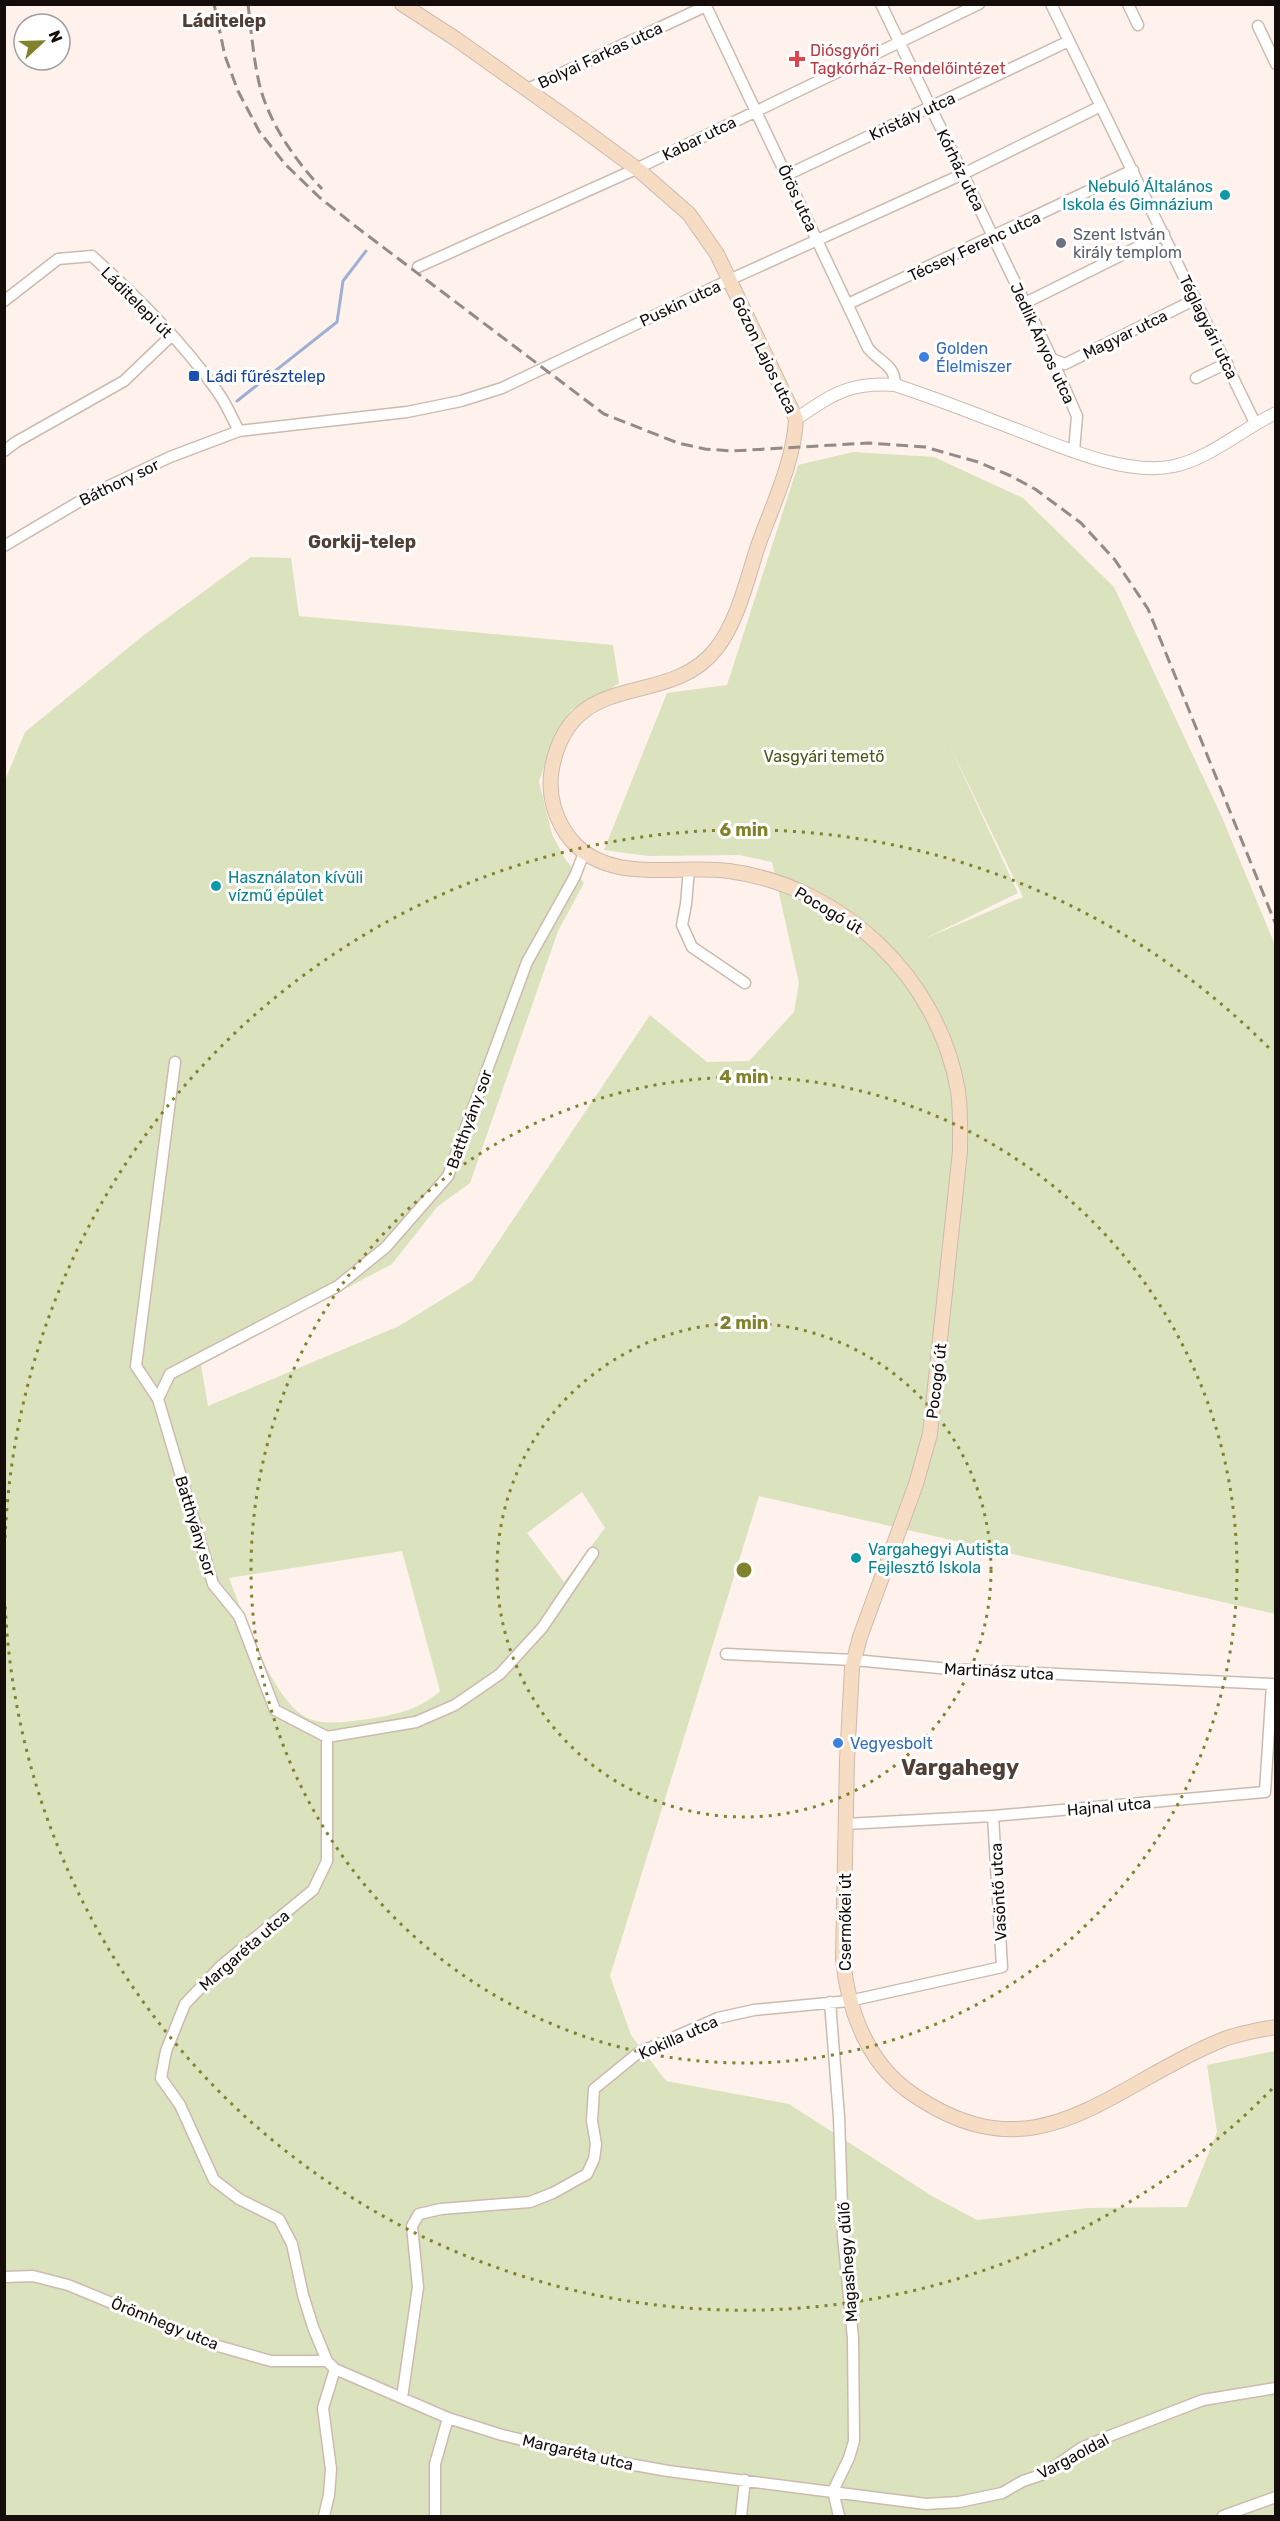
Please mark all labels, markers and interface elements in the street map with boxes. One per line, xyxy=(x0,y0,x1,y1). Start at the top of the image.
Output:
district label: Láditelep xyxy=(182,10,266,32)
north arrow xyxy=(12,12,72,72)
street label: Bolyai Farkas utca xyxy=(535,18,666,93)
text: N xyxy=(44,28,66,45)
place label: Diósgyőri Tagkórház-Rendelőintézet xyxy=(810,41,1006,78)
marker: Diósgyőri Tagkórház-Rendelőintézet xyxy=(788,50,806,68)
street label: Kristály utca xyxy=(866,88,958,145)
street label: Kabar utca xyxy=(659,112,739,164)
street label: Kórház utca xyxy=(933,126,989,214)
street label: Örös utca xyxy=(774,162,821,235)
place label: Nebuló Általános Iskola és Gimnázium xyxy=(1062,177,1213,214)
marker: Nebuló Általános Iskola és Gimnázium xyxy=(1218,188,1232,202)
street label: Técsey Ferenc utca xyxy=(905,207,1043,285)
place label: Szent István király templom xyxy=(1073,225,1182,262)
marker: Szent István király templom xyxy=(1054,236,1068,250)
street label: Láditelepi út xyxy=(97,263,176,342)
street label: Téglagyári utca xyxy=(1175,272,1242,382)
street label: Puskin utca xyxy=(637,276,724,331)
street label: Jedlik Ányos utca xyxy=(1006,280,1079,407)
street label: Gózon Lajos utca xyxy=(728,294,801,417)
street label: Magyar utca xyxy=(1080,306,1171,363)
place label: Golden Élelmiszer xyxy=(936,339,1012,376)
marker: Golden Élelmiszer xyxy=(917,350,931,364)
place label: Ládi fűrésztelep xyxy=(206,367,325,386)
marker: Ládi fűrésztelep xyxy=(187,369,201,383)
street label: Báthory sor xyxy=(76,455,162,510)
district label: Gorkij-telep xyxy=(308,531,416,553)
park label: Vasgyári temető xyxy=(764,747,884,766)
text: 6 min xyxy=(720,819,768,841)
place label: Használaton kívüli vízmű épület xyxy=(228,868,363,905)
marker: Használaton kívüli vízmű épület xyxy=(209,879,223,893)
street label: Pocogó út xyxy=(791,883,866,938)
text: 4 min xyxy=(719,1066,769,1088)
street label: Batthyány sor xyxy=(443,1067,496,1171)
text: 2 min xyxy=(720,1312,768,1334)
street label: Pocogó út xyxy=(922,1342,951,1420)
street label: Batthyány sor xyxy=(171,1474,220,1579)
place label: Vargahegyi Autista Fejlesztő Iskola xyxy=(868,1540,1009,1577)
marker: Vargahegyi Autista Fejlesztő Iskola xyxy=(849,1551,863,1565)
centre of rings xyxy=(734,1560,754,1580)
street label: Martinász utca xyxy=(944,1659,1054,1684)
place label: Vegyesbolt xyxy=(850,1734,933,1753)
marker: Vegyesbolt xyxy=(831,1736,845,1750)
district label: Vargahegy xyxy=(901,1754,1019,1781)
street label: Hajnal utca xyxy=(1066,1793,1152,1820)
street label: Vasöntő utca xyxy=(986,1842,1011,1942)
street label: Csermőkei út xyxy=(836,1873,855,1971)
street label: Margaréta utca xyxy=(195,1906,293,1995)
street label: Kokilla utca xyxy=(636,2012,721,2063)
street label: Magashegy dűlő xyxy=(834,2201,861,2323)
street label: Örömhegy utca xyxy=(108,2293,221,2354)
street label: Margaréta utca xyxy=(521,2430,635,2474)
street label: Vargaoldal xyxy=(1034,2430,1112,2483)

